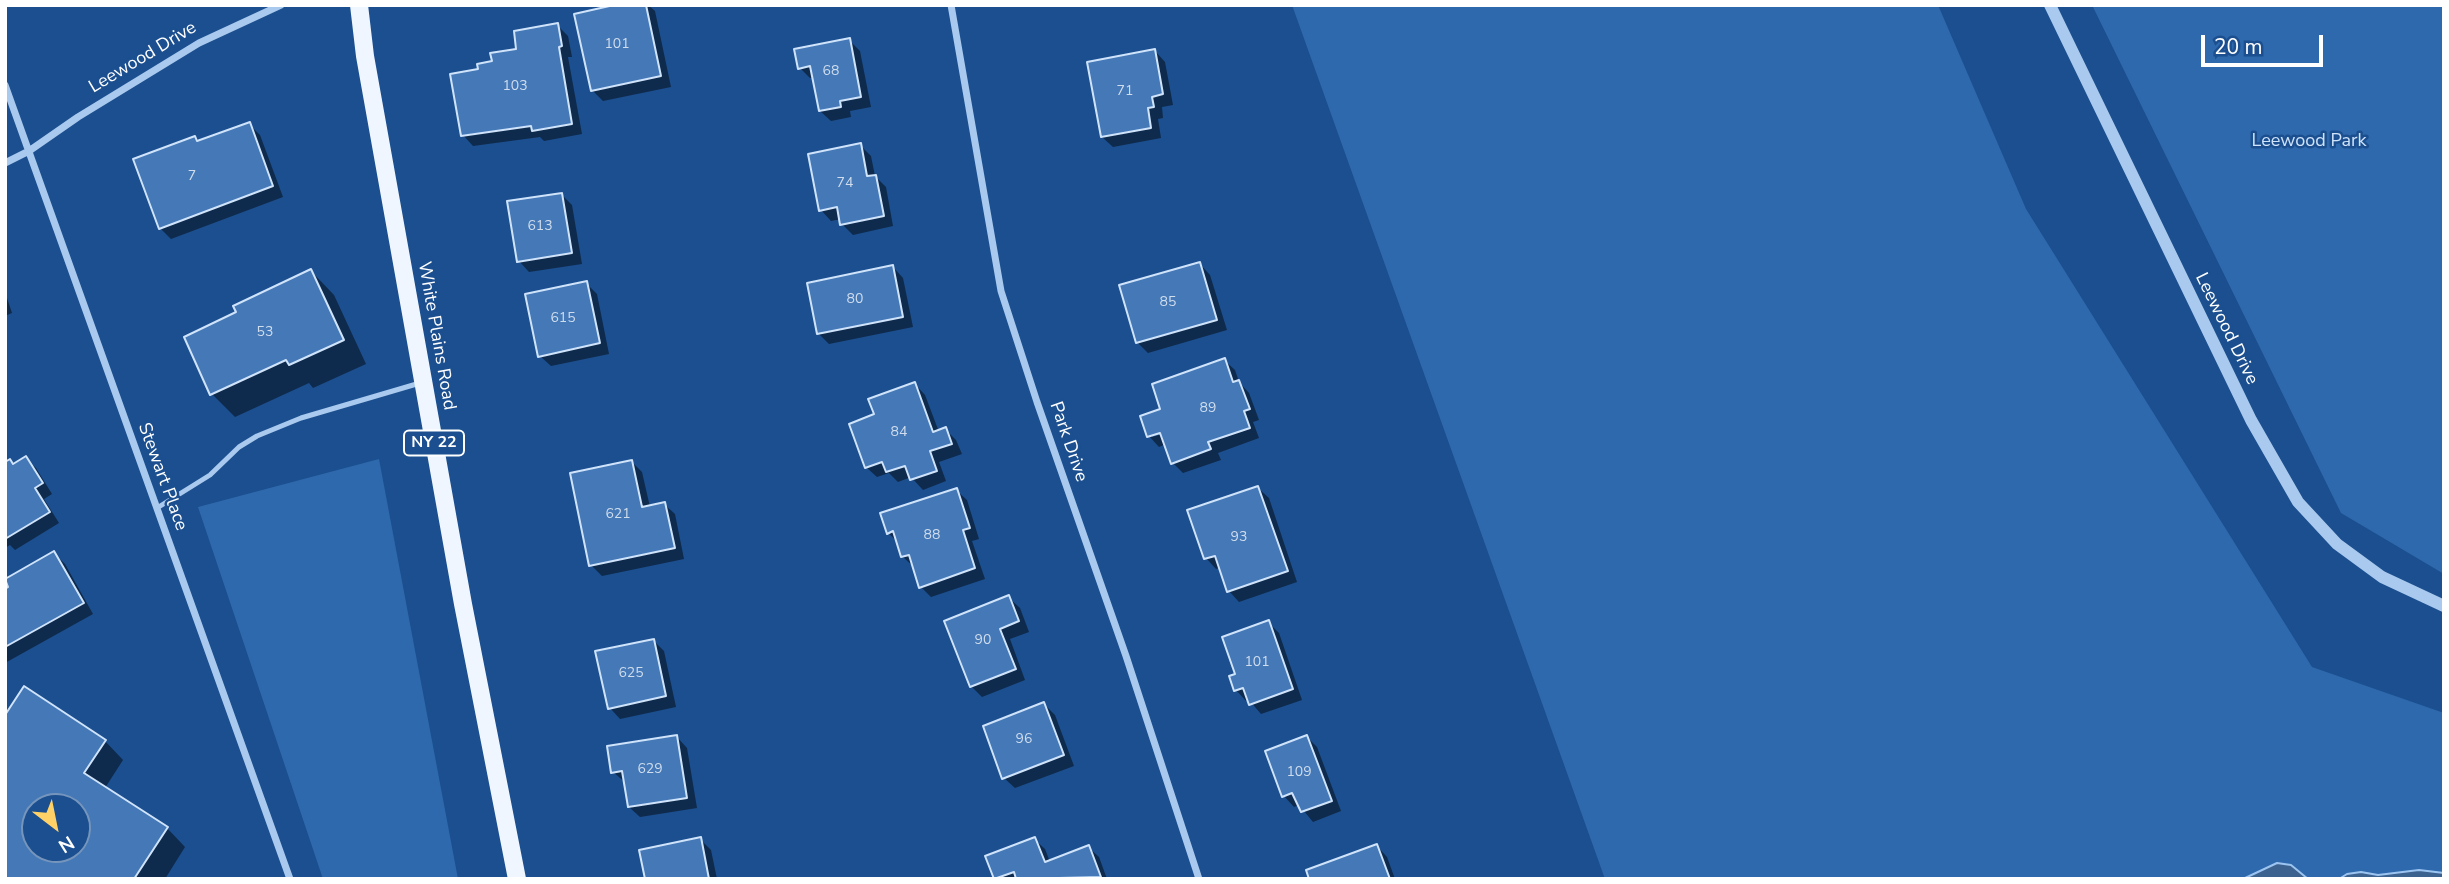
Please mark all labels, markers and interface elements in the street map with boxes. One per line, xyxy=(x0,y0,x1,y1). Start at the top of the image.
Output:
street label: Leewood Drive xyxy=(85,17,201,99)
scale bar xyxy=(2204,21,2326,65)
text: 20 m xyxy=(2214,33,2263,61)
house number: 101 xyxy=(604,37,630,53)
house number: 68 xyxy=(823,64,839,80)
house number: 103 xyxy=(502,79,528,95)
house number: 71 xyxy=(1117,84,1133,100)
park label: Leewood Park xyxy=(2252,131,2366,153)
house number: 7 xyxy=(188,169,196,185)
house number: 74 xyxy=(837,176,853,192)
house number: 613 xyxy=(527,219,553,235)
street label: White Plains Road xyxy=(412,260,460,412)
street label: Leewood Drive xyxy=(2190,270,2262,388)
house number: 80 xyxy=(847,292,863,308)
house number: 85 xyxy=(1160,295,1176,311)
house number: 615 xyxy=(550,311,576,327)
house number: 53 xyxy=(257,325,273,341)
street label: Park Drive xyxy=(1044,399,1092,485)
house number: 89 xyxy=(1200,401,1216,417)
street label: Stewart Place xyxy=(133,420,191,534)
house number: 84 xyxy=(891,425,907,441)
road number: NY 22 xyxy=(404,430,464,456)
house number: 621 xyxy=(605,507,631,523)
house number: 88 xyxy=(924,528,940,544)
house number: 93 xyxy=(1231,530,1247,546)
house number: 90 xyxy=(975,633,991,649)
house number: 101 xyxy=(1244,655,1270,671)
house number: 625 xyxy=(618,666,644,682)
house number: 96 xyxy=(1016,732,1032,748)
house number: 629 xyxy=(637,762,663,778)
house number: 109 xyxy=(1286,765,1312,781)
north arrow xyxy=(21,793,91,863)
text: N xyxy=(53,829,79,859)

